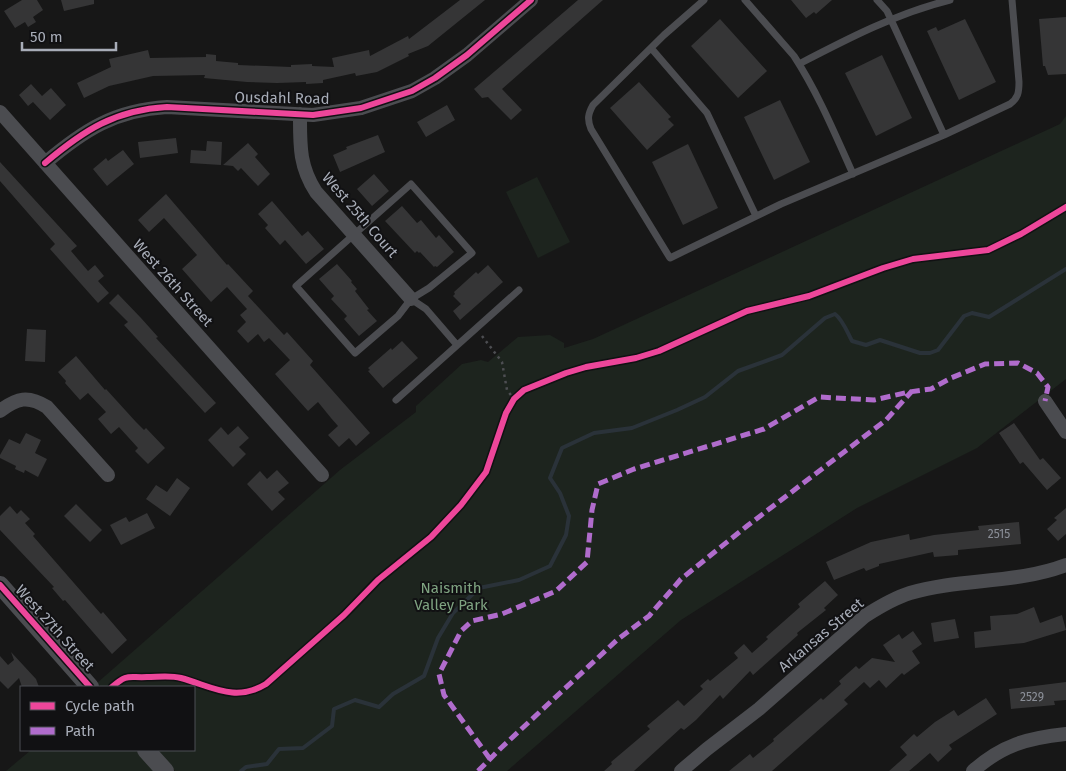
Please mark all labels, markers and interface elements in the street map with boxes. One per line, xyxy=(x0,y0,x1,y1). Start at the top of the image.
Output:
scale bar xyxy=(22,20,116,52)
text: 50 m xyxy=(30,28,63,46)
street label: Ousdahl Road xyxy=(234,88,330,108)
street label: West 25th Court xyxy=(318,169,402,262)
street label: West 26th Street xyxy=(129,236,217,331)
house number: 2515 xyxy=(988,527,1010,541)
park label: Naismith Valley Park xyxy=(414,579,488,614)
street label: West 27th Street xyxy=(12,581,99,675)
street label: Arkansas Street xyxy=(775,594,868,676)
legend xyxy=(20,686,195,751)
house number: 2529 xyxy=(1020,690,1044,704)
text: Cycle path xyxy=(65,697,135,715)
text: Path xyxy=(65,722,95,740)

